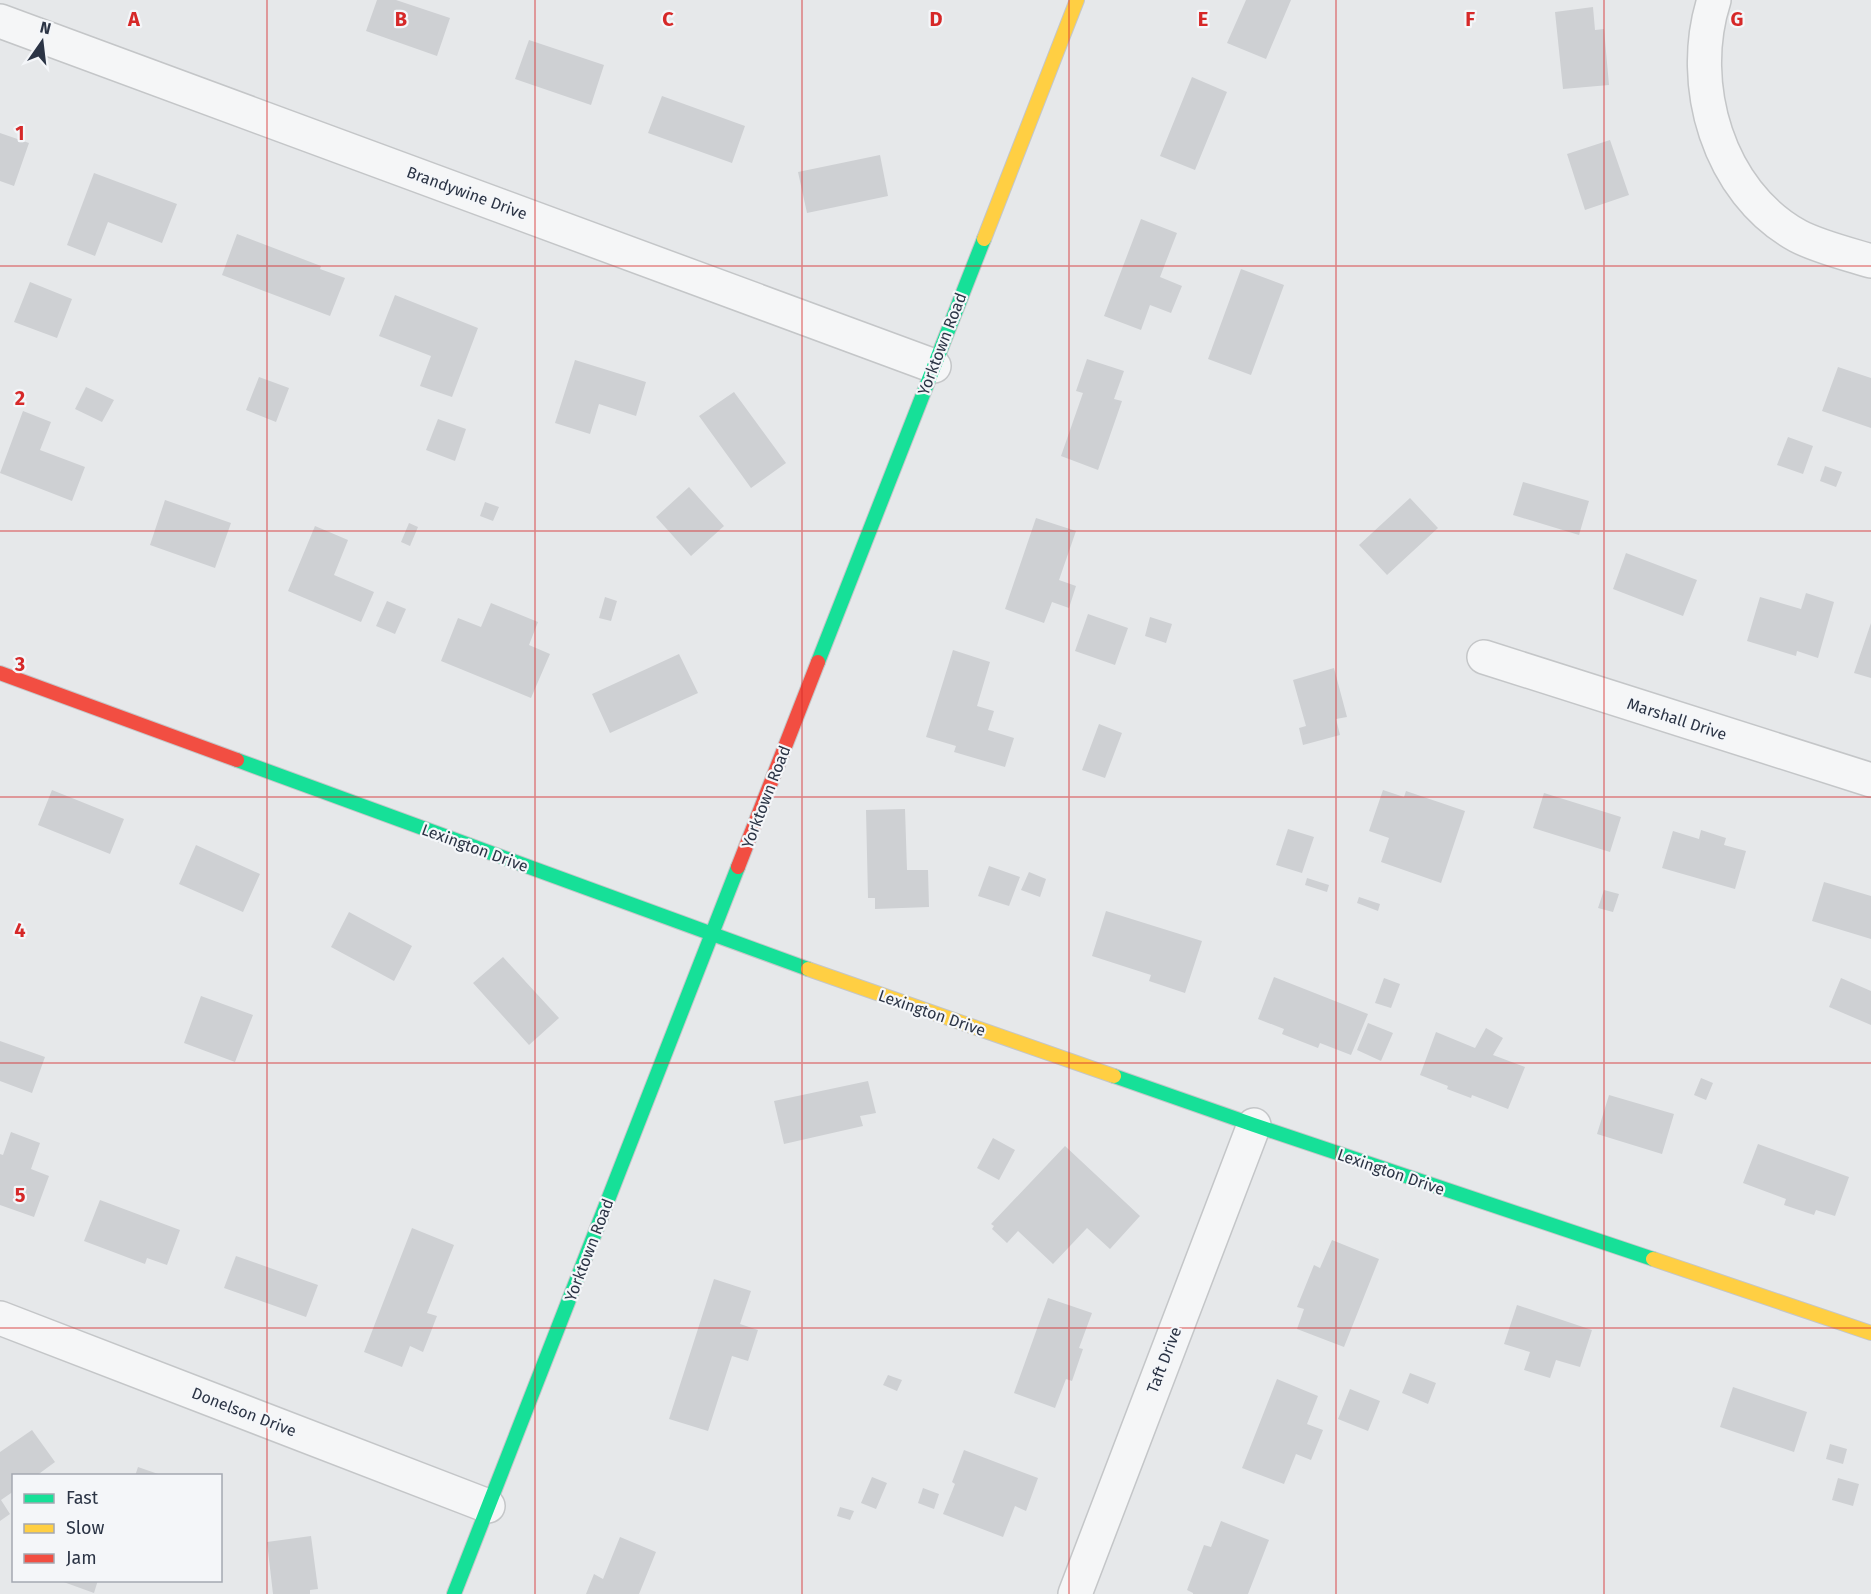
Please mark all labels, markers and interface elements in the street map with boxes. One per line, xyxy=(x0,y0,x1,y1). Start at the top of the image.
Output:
text: A xyxy=(127,7,141,31)
text: B xyxy=(395,7,407,31)
text: C xyxy=(662,7,674,31)
text: D xyxy=(929,7,943,31)
text: E xyxy=(1198,7,1208,31)
text: F xyxy=(1465,7,1475,31)
text: G xyxy=(1731,7,1743,31)
north arrow xyxy=(12,12,72,72)
text: N xyxy=(38,17,53,38)
text: 1 xyxy=(15,121,25,145)
street label: Brandywine Drive xyxy=(404,162,530,224)
street label: Yorktown Road xyxy=(914,290,970,398)
text: 2 xyxy=(15,386,25,410)
text: 3 xyxy=(14,652,25,676)
street label: Marshall Drive xyxy=(1625,694,1729,744)
street label: Yorktown Road xyxy=(738,743,794,851)
street label: Lexington Drive xyxy=(419,820,531,876)
text: 4 xyxy=(14,918,26,942)
street label: Lexington Drive xyxy=(876,986,988,1040)
street label: Lexington Drive xyxy=(1335,1145,1447,1199)
text: 5 xyxy=(15,1183,26,1207)
street label: Yorktown Road xyxy=(561,1196,617,1304)
street label: Taft Drive xyxy=(1143,1324,1185,1396)
street label: Donelson Drive xyxy=(189,1383,299,1441)
legend xyxy=(12,1474,222,1582)
text: Fast xyxy=(66,1487,99,1509)
text: Slow xyxy=(66,1517,105,1539)
text: Jam xyxy=(66,1547,97,1569)

